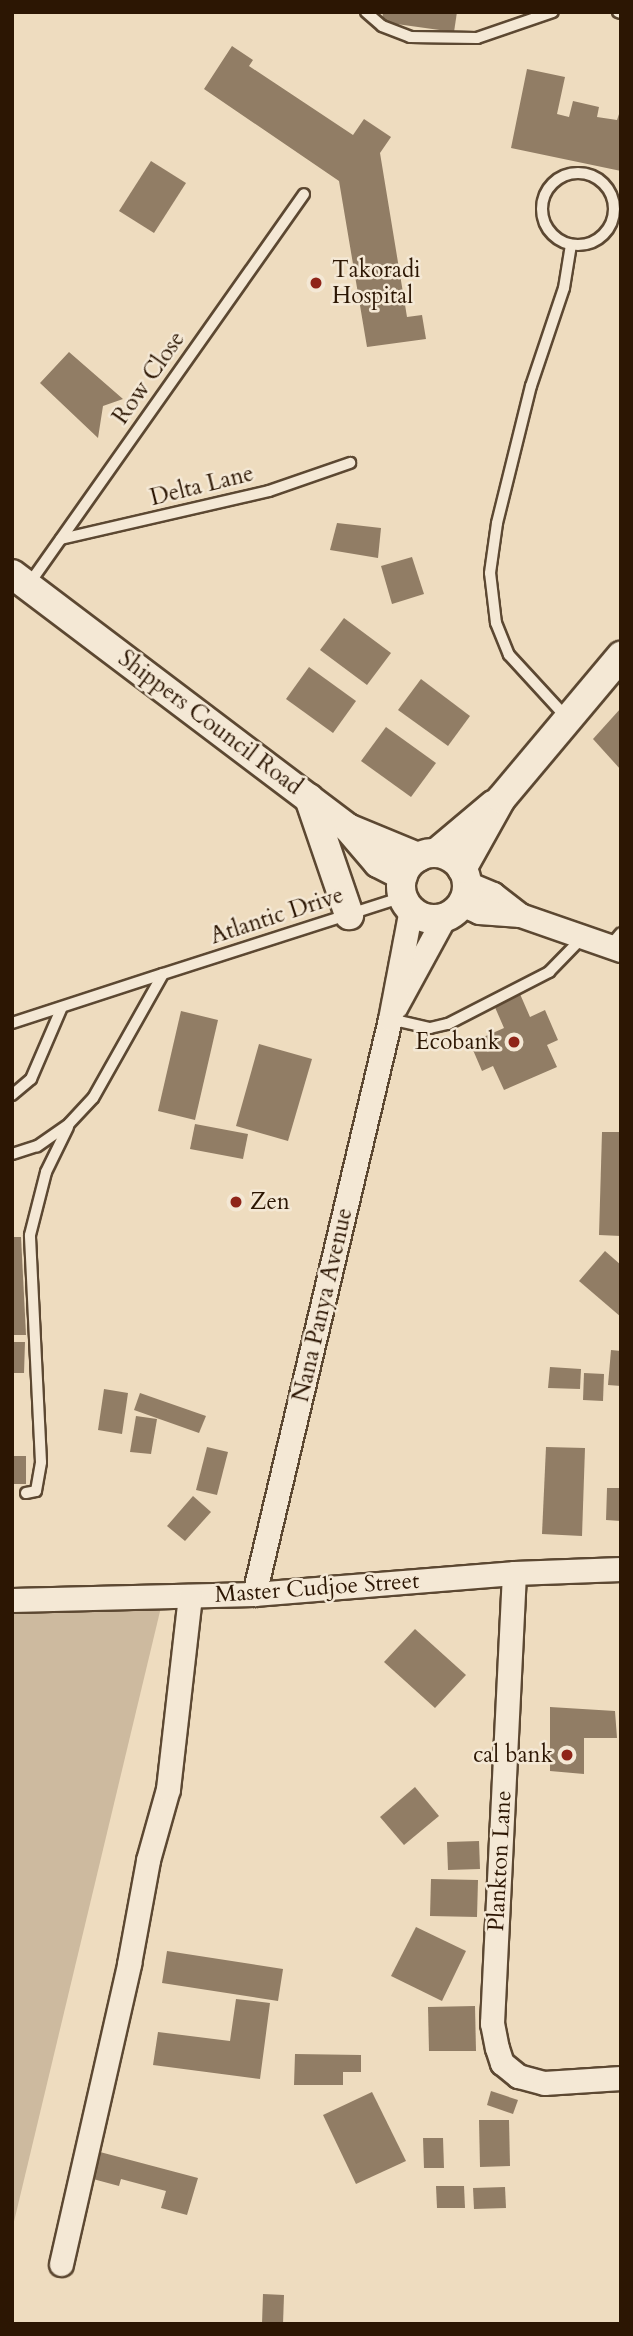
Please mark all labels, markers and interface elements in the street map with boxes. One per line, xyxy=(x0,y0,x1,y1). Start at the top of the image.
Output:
place label: Takoradi Hospital xyxy=(332,256,421,310)
marker: Takoradi Hospital xyxy=(306,273,326,293)
street label: Row Close xyxy=(107,326,191,430)
street label: Delta Lane xyxy=(147,460,257,512)
street label: Shippers Council Road xyxy=(113,645,307,801)
street label: Atlantic Drive xyxy=(207,881,347,951)
place label: Ecobank xyxy=(415,1028,500,1056)
marker: Ecobank xyxy=(506,1034,522,1050)
place label: Zen xyxy=(250,1188,290,1216)
marker: Zen xyxy=(228,1194,244,1210)
street label: Nana Panya Avenue xyxy=(287,1205,359,1405)
street label: Master Cudjoe Street xyxy=(214,1567,420,1609)
place label: cal bank xyxy=(473,1741,553,1769)
marker: cal bank xyxy=(559,1747,575,1763)
street label: Plankton Lane xyxy=(483,1790,517,1932)

